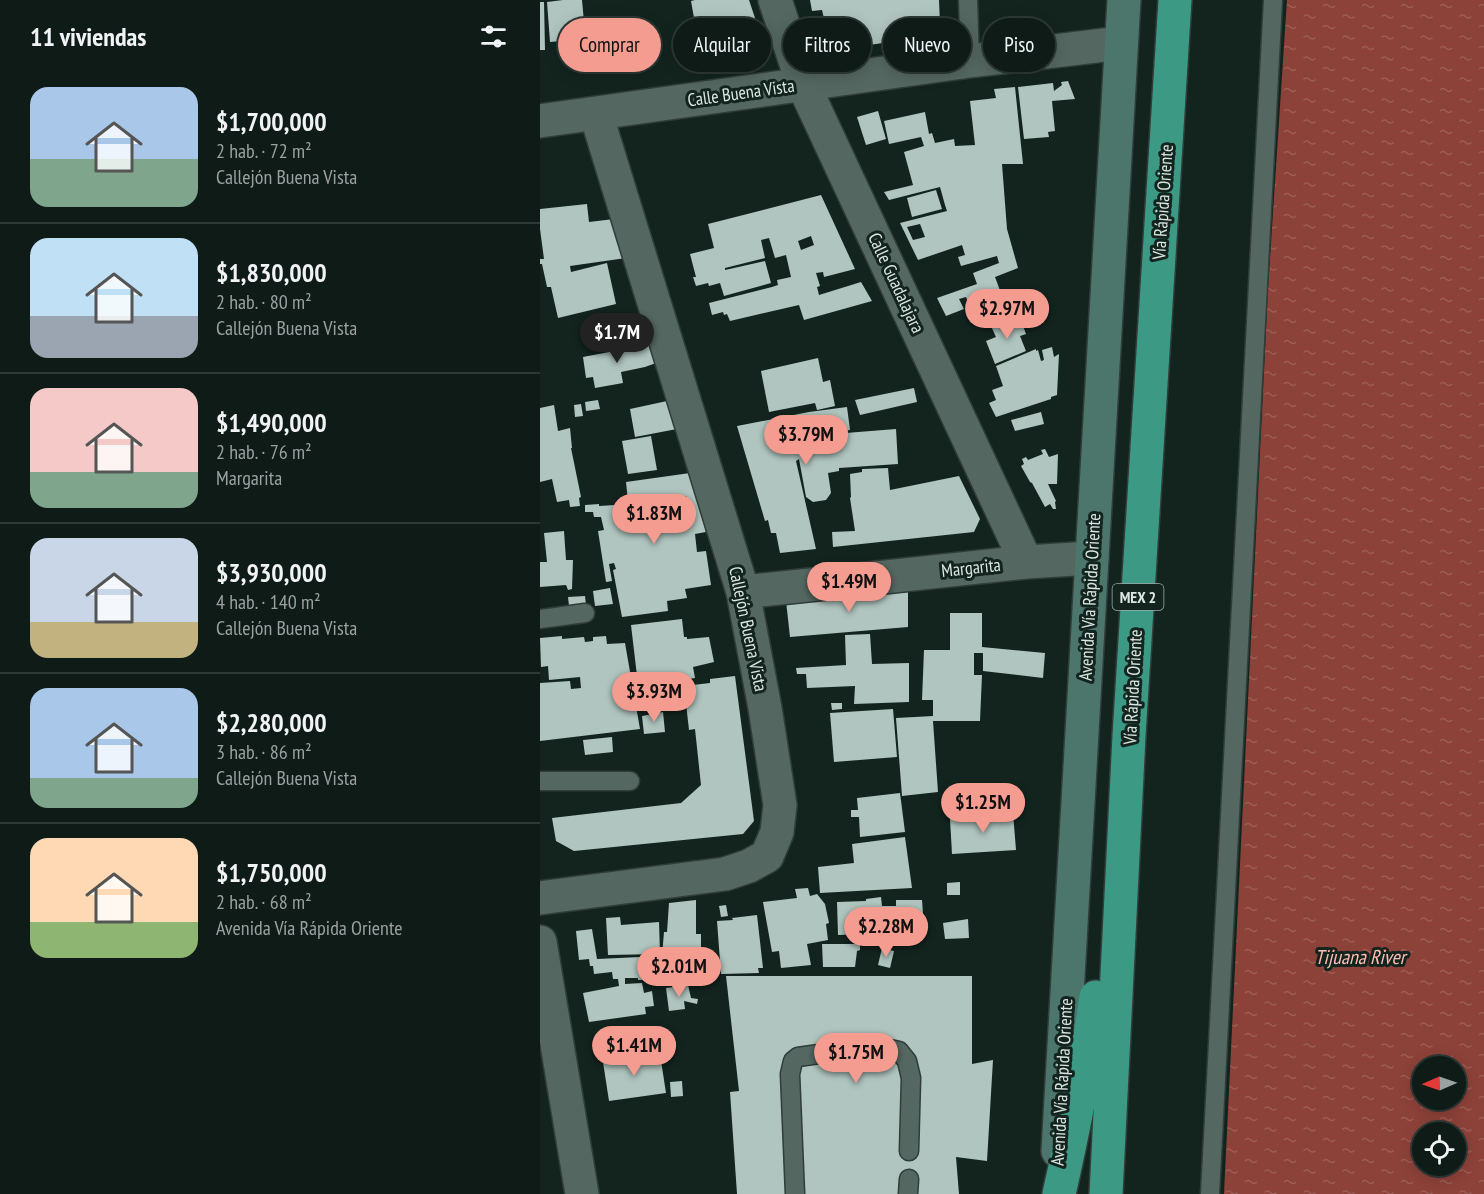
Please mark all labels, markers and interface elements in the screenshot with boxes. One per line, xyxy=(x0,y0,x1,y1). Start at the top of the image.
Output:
chip: Comprar xyxy=(558,18,661,72)
chip: Alquilar xyxy=(673,18,771,72)
chip: Filtros xyxy=(783,18,871,72)
chip: Nuevo xyxy=(883,18,971,72)
chip: Piso xyxy=(983,18,1055,72)
text: 11 viviendas xyxy=(30,20,146,53)
icon: filters xyxy=(477,20,510,53)
street label: Calle Buena Vista xyxy=(686,74,796,111)
text: $1,700,000 xyxy=(216,105,327,138)
icon: home xyxy=(78,111,150,183)
text: 2 hab. · 72 m² xyxy=(216,138,312,164)
street label: Vía Rápida Oriente xyxy=(1147,144,1178,261)
text: Callejón Buena Vista xyxy=(216,164,357,190)
street label: Calle Guadalajara xyxy=(863,229,930,337)
text: $1,830,000 xyxy=(216,256,327,289)
icon: home xyxy=(78,262,150,334)
text: 2 hab. · 80 m² xyxy=(216,289,312,315)
pin: $2.97M xyxy=(958,289,1056,340)
text: $2.97M xyxy=(979,295,1035,321)
pin: $1.7M xyxy=(575,313,659,364)
text: Callejón Buena Vista xyxy=(216,315,357,341)
text: $1.7M xyxy=(594,319,640,345)
text: $1,490,000 xyxy=(216,406,327,439)
icon: home xyxy=(78,412,150,484)
pin: $3.79M xyxy=(757,415,855,466)
text: $3.79M xyxy=(778,421,834,447)
text: 2 hab. · 76 m² xyxy=(216,439,312,465)
text: Margarita xyxy=(216,465,282,491)
pin: $1.83M xyxy=(605,494,703,545)
text: $1.83M xyxy=(626,500,682,526)
street label: Avenida Vía Rápida Oriente xyxy=(1074,513,1105,681)
street label: Margarita xyxy=(940,553,1002,582)
text: $3,930,000 xyxy=(216,556,327,589)
icon: home xyxy=(78,562,150,634)
pin: $1.49M xyxy=(800,562,898,613)
street label: Callejón Buena Vista xyxy=(724,564,773,693)
text: $1.49M xyxy=(821,568,877,594)
road number: MEX 2 xyxy=(1112,584,1164,610)
text: 4 hab. · 140 m² xyxy=(216,589,321,615)
text: Callejón Buena Vista xyxy=(216,615,357,641)
street label: Vía Rápida Oriente xyxy=(1118,629,1147,746)
pin: $3.93M xyxy=(605,672,703,723)
text: $3.93M xyxy=(626,678,682,704)
text: $2,280,000 xyxy=(216,706,327,739)
icon: home xyxy=(78,712,150,784)
text: 3 hab. · 86 m² xyxy=(216,739,312,765)
text: Callejón Buena Vista xyxy=(216,765,357,791)
pin: $1.25M xyxy=(934,783,1032,834)
text: $1.25M xyxy=(955,789,1011,815)
text: $1,750,000 xyxy=(216,856,327,889)
icon: home xyxy=(78,862,150,934)
text: 2 hab. · 68 m² xyxy=(216,889,312,915)
pin: $2.28M xyxy=(837,907,935,958)
text: $2.28M xyxy=(858,913,914,939)
text: Avenida Vía Rápida Oriente xyxy=(216,915,403,941)
water label: Tijuana River xyxy=(1315,944,1408,970)
pin: $2.01M xyxy=(630,947,728,998)
text: $2.01M xyxy=(651,953,707,979)
street label: Avenida Vía Rápida Oriente xyxy=(1046,998,1077,1166)
pin: $1.41M xyxy=(585,1026,683,1077)
text: $1.41M xyxy=(606,1032,662,1058)
pin: $1.75M xyxy=(807,1033,905,1084)
text: $1.75M xyxy=(828,1039,884,1065)
north arrow xyxy=(1412,1056,1466,1110)
map controls xyxy=(1412,1056,1466,1176)
button: locate xyxy=(1412,1122,1466,1176)

